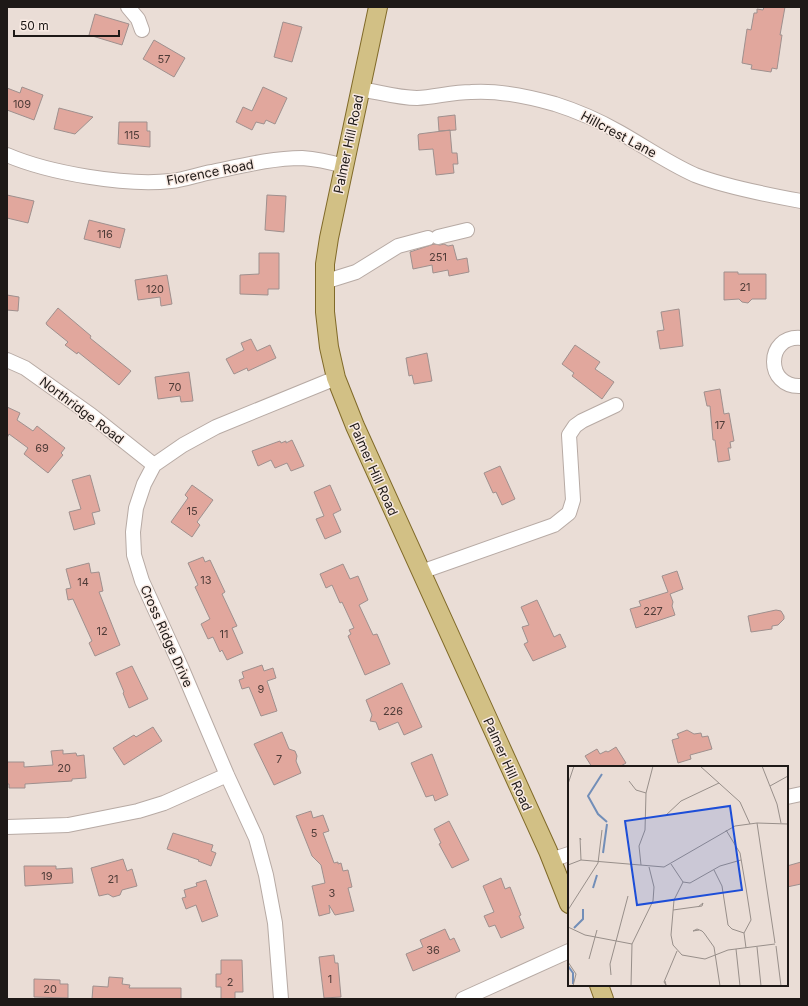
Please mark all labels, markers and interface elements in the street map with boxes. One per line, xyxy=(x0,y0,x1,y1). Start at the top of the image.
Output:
scale bar xyxy=(14,12,119,38)
text: 50 m xyxy=(20,18,49,33)
house number: 57 xyxy=(158,52,170,66)
street label: Palmer Hill Road xyxy=(330,93,366,195)
house number: 109 xyxy=(13,97,31,111)
street label: Hillcrest Lane xyxy=(578,107,660,161)
house number: 115 xyxy=(124,128,140,142)
street label: Florence Road xyxy=(165,156,255,188)
house number: 116 xyxy=(97,227,113,241)
house number: 251 xyxy=(429,250,447,264)
house number: 21 xyxy=(739,280,751,294)
house number: 120 xyxy=(146,282,164,296)
street label: Northridge Road xyxy=(37,373,127,447)
house number: 70 xyxy=(169,380,182,394)
house number: 17 xyxy=(715,418,725,432)
street label: Palmer Hill Road xyxy=(346,420,402,518)
house number: 69 xyxy=(35,441,49,455)
house number: 15 xyxy=(186,504,198,518)
house number: 13 xyxy=(200,573,212,587)
house number: 14 xyxy=(77,575,89,589)
street label: Cross Ridge Drive xyxy=(137,582,197,690)
house number: 227 xyxy=(643,604,663,618)
house number: 12 xyxy=(96,624,108,638)
house number: 11 xyxy=(220,627,228,641)
house number: 9 xyxy=(258,682,265,696)
house number: 226 xyxy=(383,704,403,718)
street label: Palmer Hill Road xyxy=(480,715,536,813)
house number: 7 xyxy=(276,752,282,766)
house number: 20 xyxy=(57,761,71,775)
inset map xyxy=(568,766,788,986)
house number: 5 xyxy=(311,826,318,840)
house number: 19 xyxy=(41,869,53,883)
house number: 21 xyxy=(107,872,119,886)
house number: 3 xyxy=(329,886,336,900)
house number: 36 xyxy=(426,943,440,957)
house number: 1 xyxy=(328,972,332,986)
house number: 2 xyxy=(227,975,233,989)
house number: 20 xyxy=(43,982,57,996)

